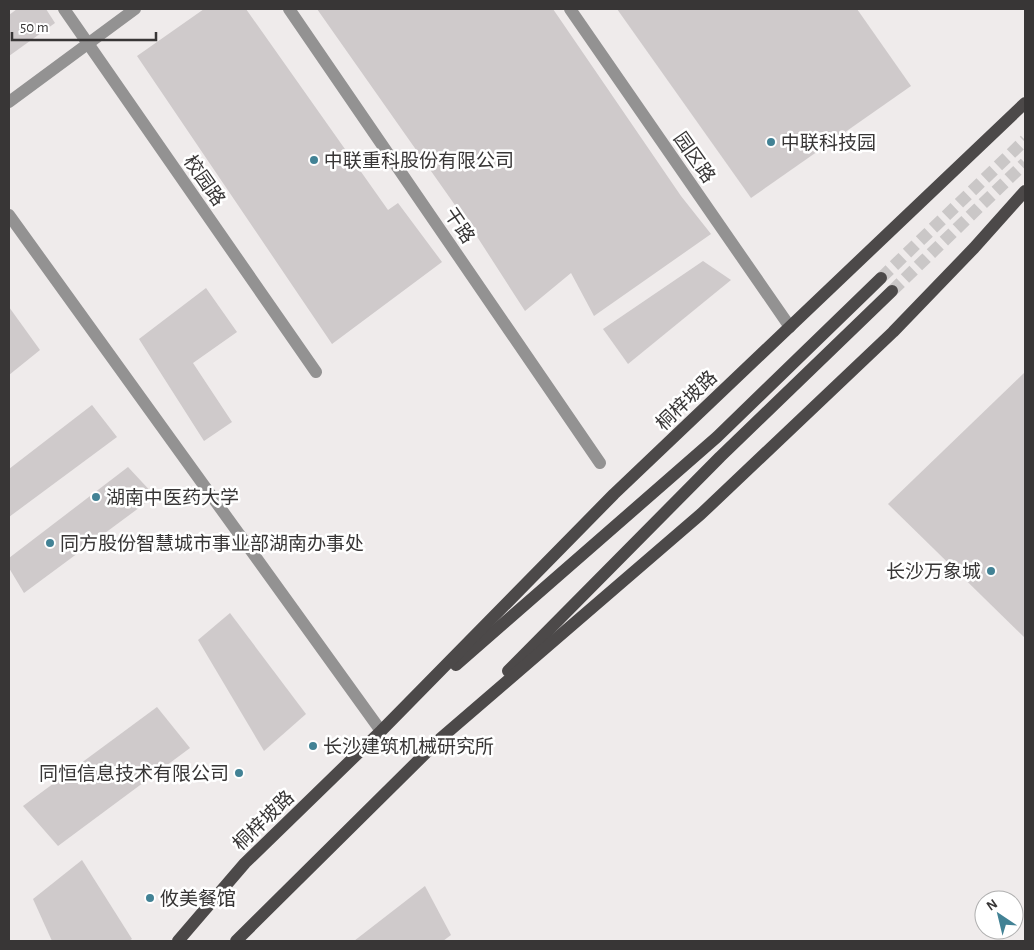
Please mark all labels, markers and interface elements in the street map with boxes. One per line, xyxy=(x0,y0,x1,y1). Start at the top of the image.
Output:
scale bar xyxy=(12,10,156,42)
text: 50 m xyxy=(20,20,49,35)
street label: 园区路 xyxy=(670,128,719,187)
place label: 中联科技园 xyxy=(781,133,876,153)
marker: 中联科技园 xyxy=(765,136,777,148)
street label: 校园路 xyxy=(180,151,230,210)
place label: 中联重科股份有限公司 xyxy=(324,151,514,171)
marker: 中联重科股份有限公司 xyxy=(308,154,320,166)
street label: 干路 xyxy=(440,204,478,247)
street label: 桐梓坡路 xyxy=(652,366,721,434)
place label: 湖南中医药大学 xyxy=(106,487,239,508)
marker: 湖南中医药大学 xyxy=(90,491,102,503)
place label: 同方股份智慧城市事业部湖南办事处 xyxy=(60,533,364,554)
marker: 同方股份智慧城市事业部湖南办事处 xyxy=(44,537,56,549)
place label: 长沙万象城 xyxy=(886,561,981,582)
marker: 长沙万象城 xyxy=(985,565,997,577)
place label: 长沙建筑机械研究所 xyxy=(323,736,494,757)
marker: 长沙建筑机械研究所 xyxy=(307,740,319,752)
place label: 同恒信息技术有限公司 xyxy=(39,763,229,784)
marker: 同恒信息技术有限公司 xyxy=(233,767,245,779)
street label: 桐梓坡路 xyxy=(229,786,298,854)
place label: 攸美餐馆 xyxy=(160,888,236,909)
north arrow xyxy=(974,890,1024,940)
marker: 攸美餐馆 xyxy=(144,892,156,904)
text: N xyxy=(984,897,1000,914)

